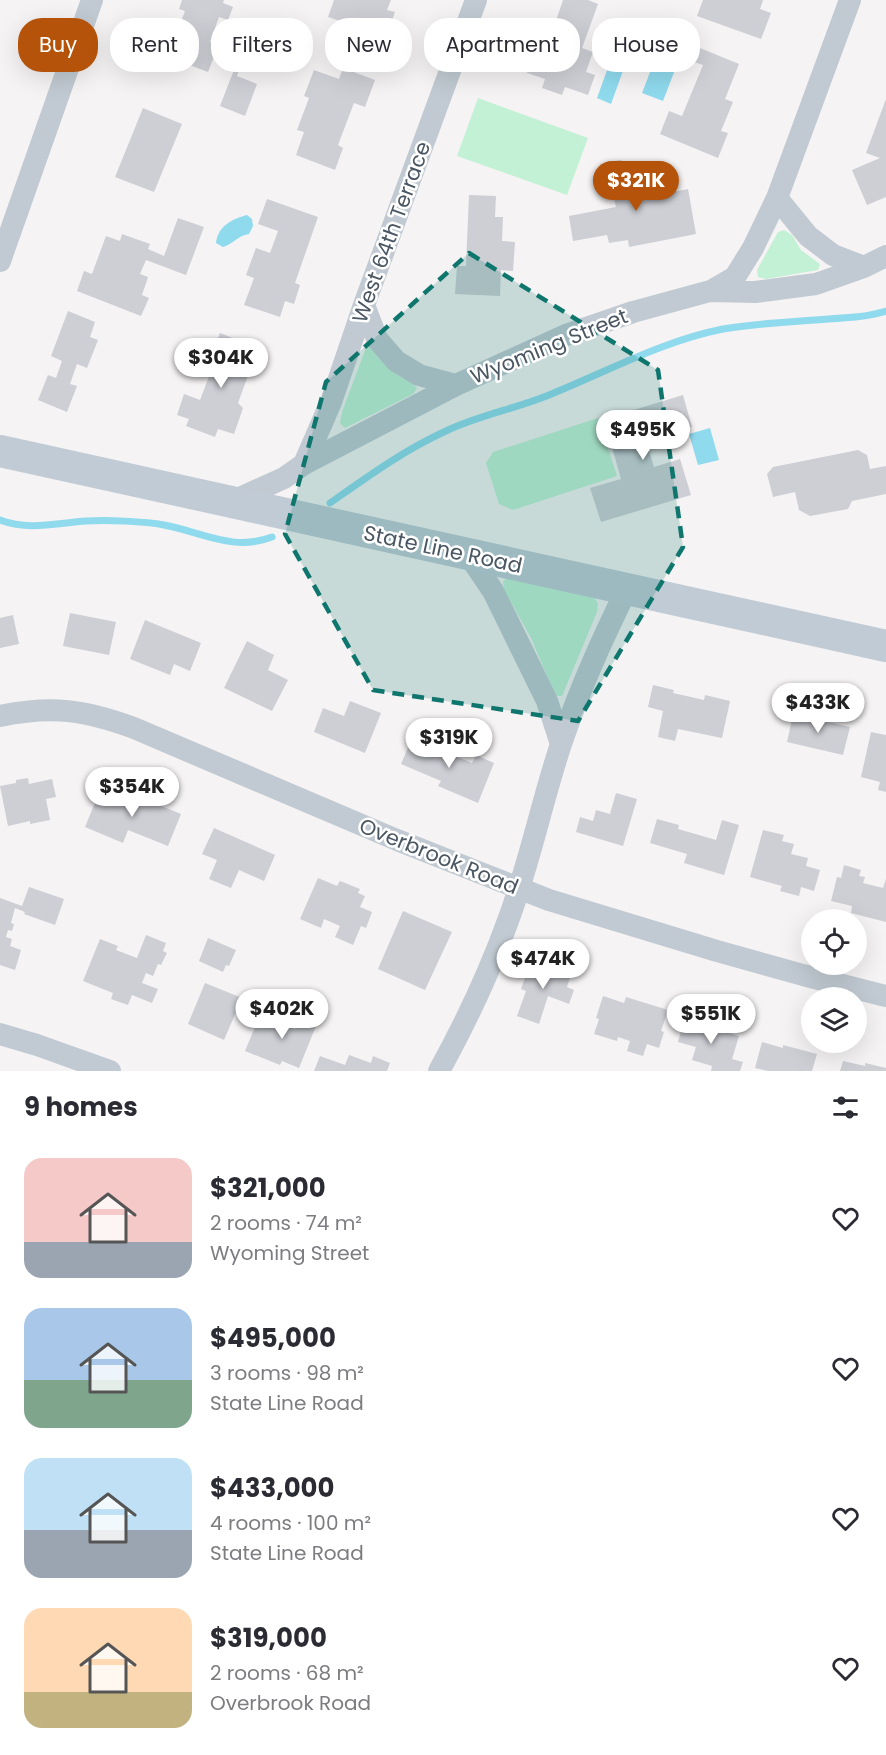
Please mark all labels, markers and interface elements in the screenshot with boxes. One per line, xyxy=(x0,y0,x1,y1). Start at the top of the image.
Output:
chip: Buy xyxy=(18,18,98,72)
chip: Rent xyxy=(110,18,199,72)
chip: Filters xyxy=(211,18,313,72)
chip: New xyxy=(325,18,412,72)
chip: Apartment xyxy=(424,18,580,72)
chip: House xyxy=(592,18,700,72)
street label: West 64th Terrace xyxy=(345,137,437,327)
pin: $321K xyxy=(594,161,678,212)
text: $321K xyxy=(607,166,665,194)
street label: Wyoming Street xyxy=(466,301,632,391)
pin: $304K xyxy=(179,338,263,389)
text: $304K xyxy=(188,343,254,371)
pin: $495K xyxy=(601,410,685,461)
text: $495K xyxy=(610,415,676,443)
street label: State Line Road xyxy=(361,518,525,580)
pin: $433K xyxy=(776,683,860,734)
text: $433K xyxy=(786,688,850,716)
pin: $319K xyxy=(407,718,491,769)
text: $319K xyxy=(419,723,479,751)
pin: $354K xyxy=(90,767,174,818)
text: $354K xyxy=(99,772,165,800)
street label: Overbrook Road xyxy=(355,811,523,901)
map controls xyxy=(801,909,867,1053)
button: locate xyxy=(801,909,867,975)
pin: $474K xyxy=(501,939,585,990)
text: $474K xyxy=(511,944,575,972)
button: layers xyxy=(801,987,867,1053)
pin: $402K xyxy=(240,989,324,1040)
text: $402K xyxy=(249,994,315,1022)
pin: $551K xyxy=(669,994,753,1045)
text: $551K xyxy=(681,999,741,1027)
text: 9 homes xyxy=(24,1089,138,1125)
icon: filters xyxy=(829,1091,862,1124)
text: $321,000 xyxy=(210,1170,326,1206)
icon: home xyxy=(72,1182,144,1254)
icon: heart xyxy=(829,1202,862,1235)
text: 2 rooms · 74 m² xyxy=(210,1209,362,1237)
text: Wyoming Street xyxy=(210,1239,369,1267)
text: $495,000 xyxy=(210,1320,336,1356)
icon: home xyxy=(72,1332,144,1404)
icon: heart xyxy=(829,1352,862,1385)
text: 3 rooms · 98 m² xyxy=(210,1359,364,1387)
text: State Line Road xyxy=(210,1389,364,1417)
text: $433,000 xyxy=(210,1470,335,1506)
icon: home xyxy=(72,1482,144,1554)
icon: heart xyxy=(829,1502,862,1535)
text: 4 rooms · 100 m² xyxy=(210,1509,371,1537)
text: State Line Road xyxy=(210,1539,364,1567)
text: $319,000 xyxy=(210,1620,327,1656)
icon: home xyxy=(72,1632,144,1704)
icon: heart xyxy=(829,1652,862,1685)
text: 2 rooms · 68 m² xyxy=(210,1659,364,1687)
text: Overbrook Road xyxy=(210,1689,371,1717)

